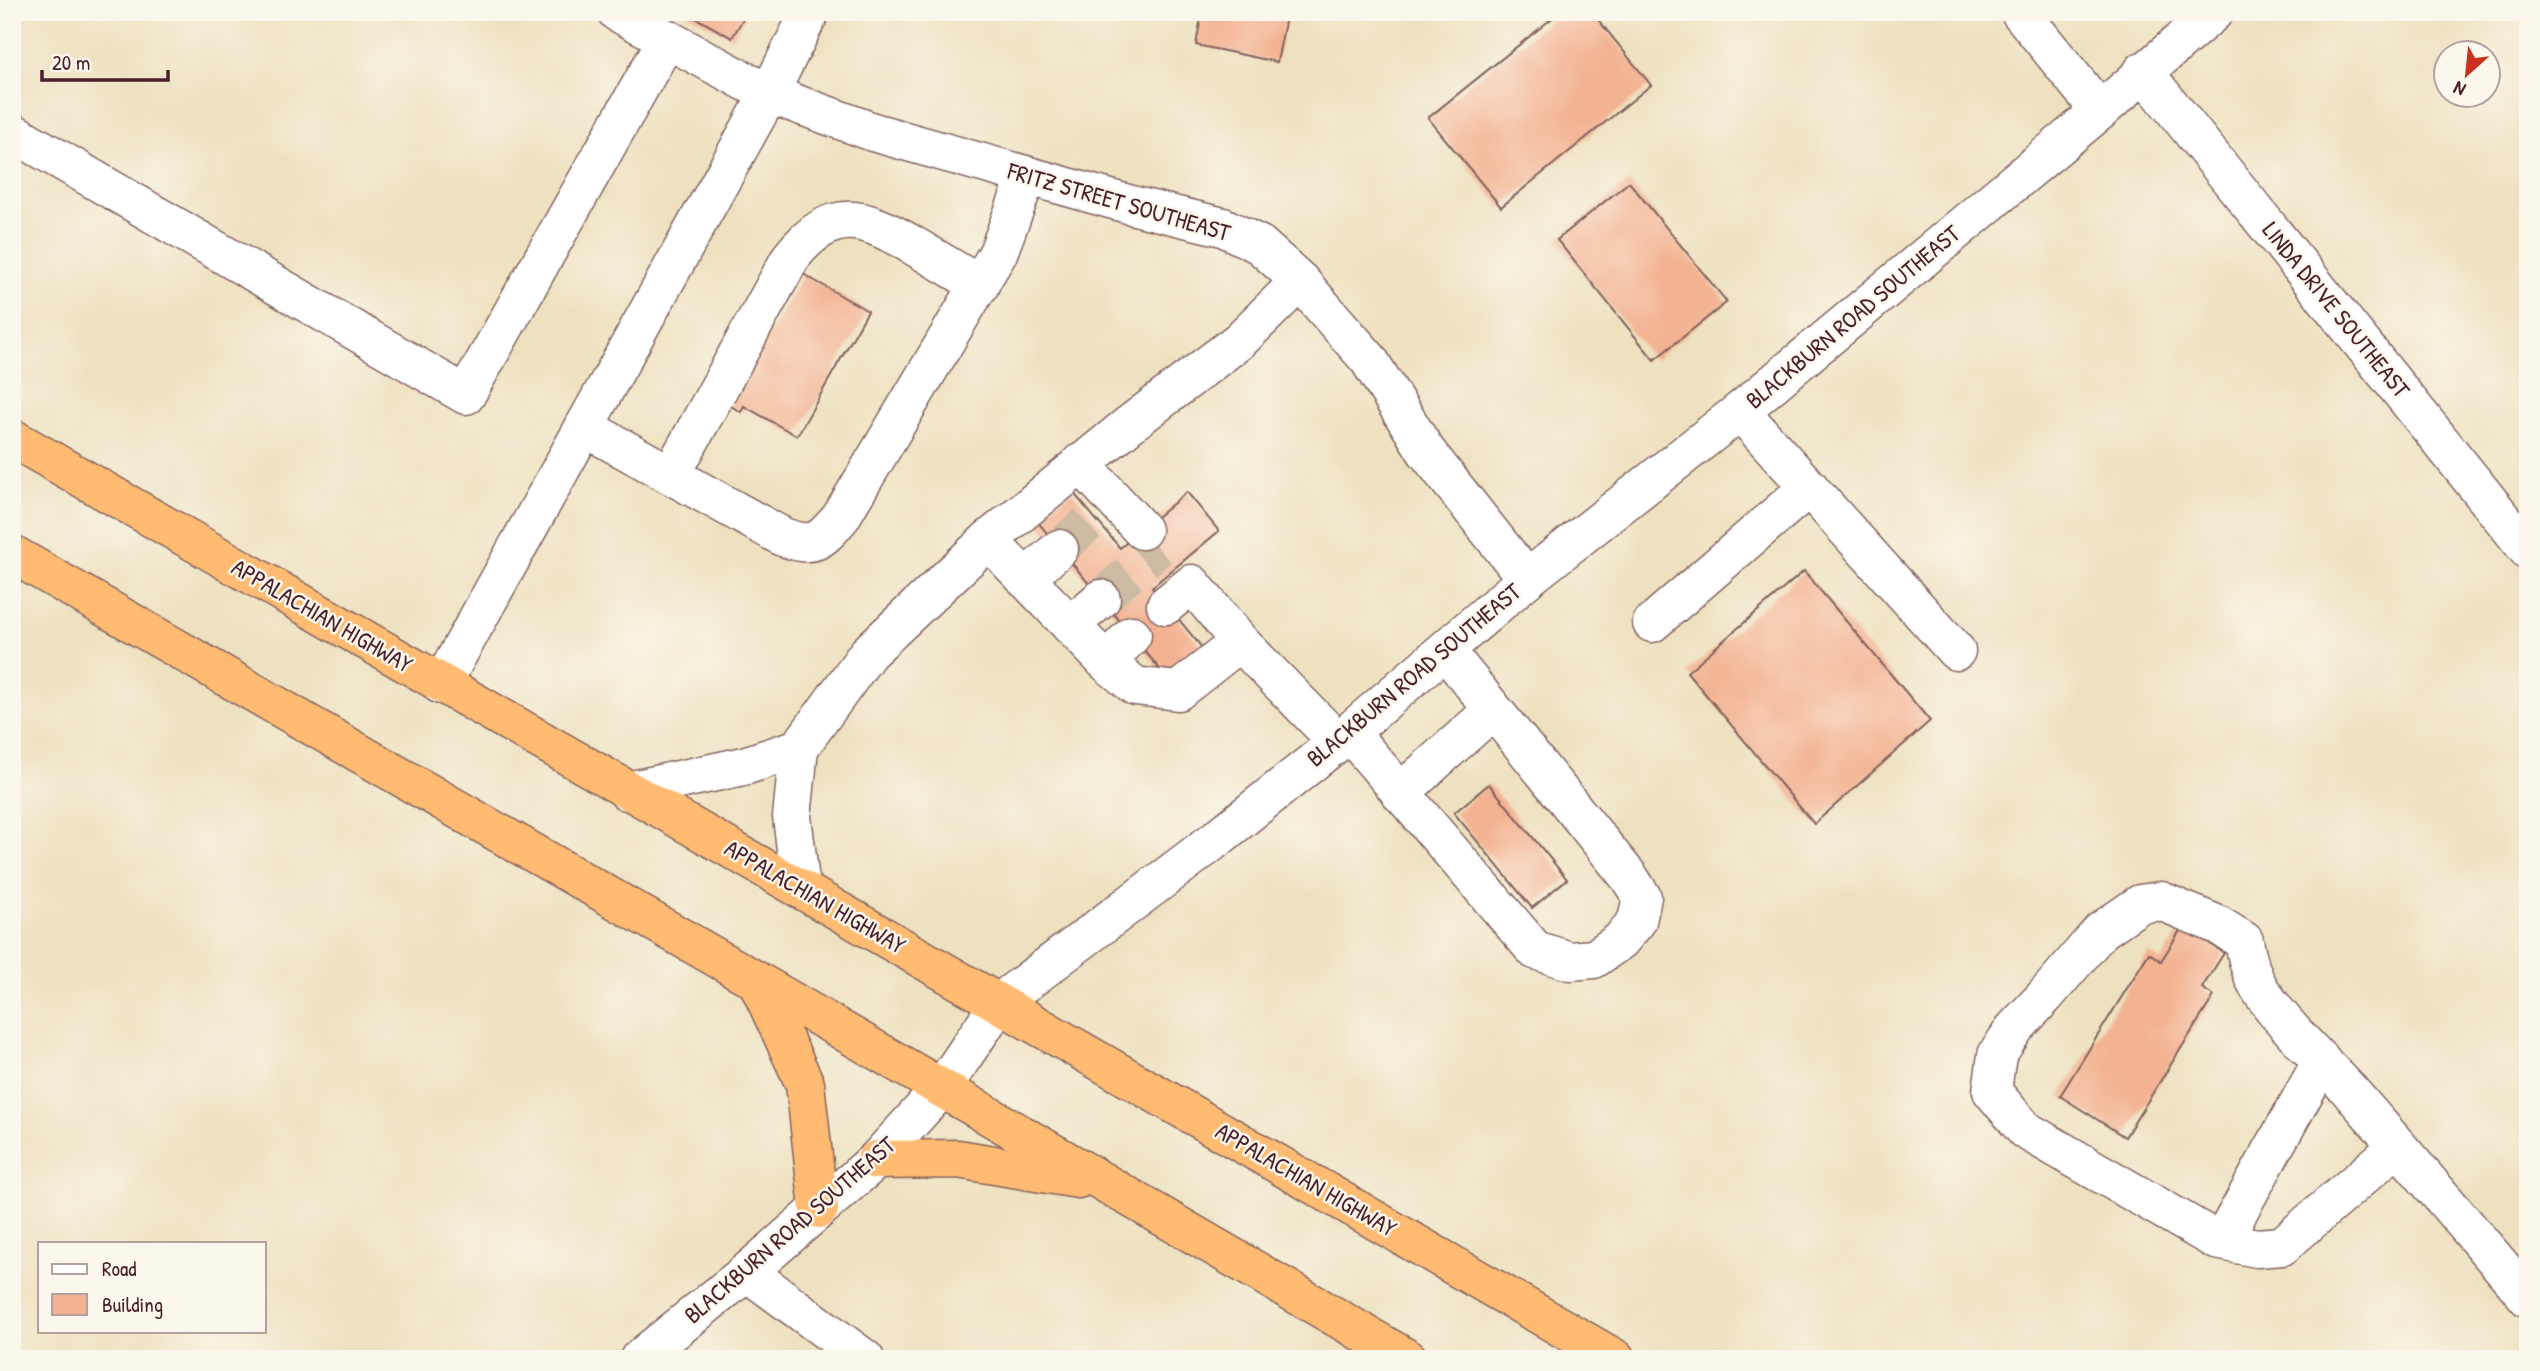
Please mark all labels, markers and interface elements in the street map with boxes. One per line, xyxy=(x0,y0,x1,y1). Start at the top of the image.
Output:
scale bar xyxy=(42,38,168,82)
north arrow xyxy=(2432,38,2502,108)
text: 20 m xyxy=(52,48,90,77)
text: N xyxy=(2449,75,2470,103)
street label: FRITZ STREET SOUTHEAST xyxy=(1003,154,1235,248)
street label: LINDA DRIVE SOUTHEAST xyxy=(2256,215,2418,405)
street label: BLACKBURN ROAD SOUTHEAST xyxy=(1738,217,1967,415)
street label: APPALACHIAN HIGHWAY xyxy=(226,550,419,680)
street label: BLACKBURN ROAD SOUTHEAST xyxy=(1299,575,1528,773)
street label: APPALACHIAN HIGHWAY xyxy=(719,831,912,961)
street label: APPALACHIAN HIGHWAY xyxy=(1210,1114,1403,1244)
street label: BLACKBURN ROAD SOUTHEAST xyxy=(677,1128,903,1330)
legend xyxy=(38,1242,266,1332)
text: Road xyxy=(102,1254,136,1283)
text: Building xyxy=(102,1290,163,1319)

